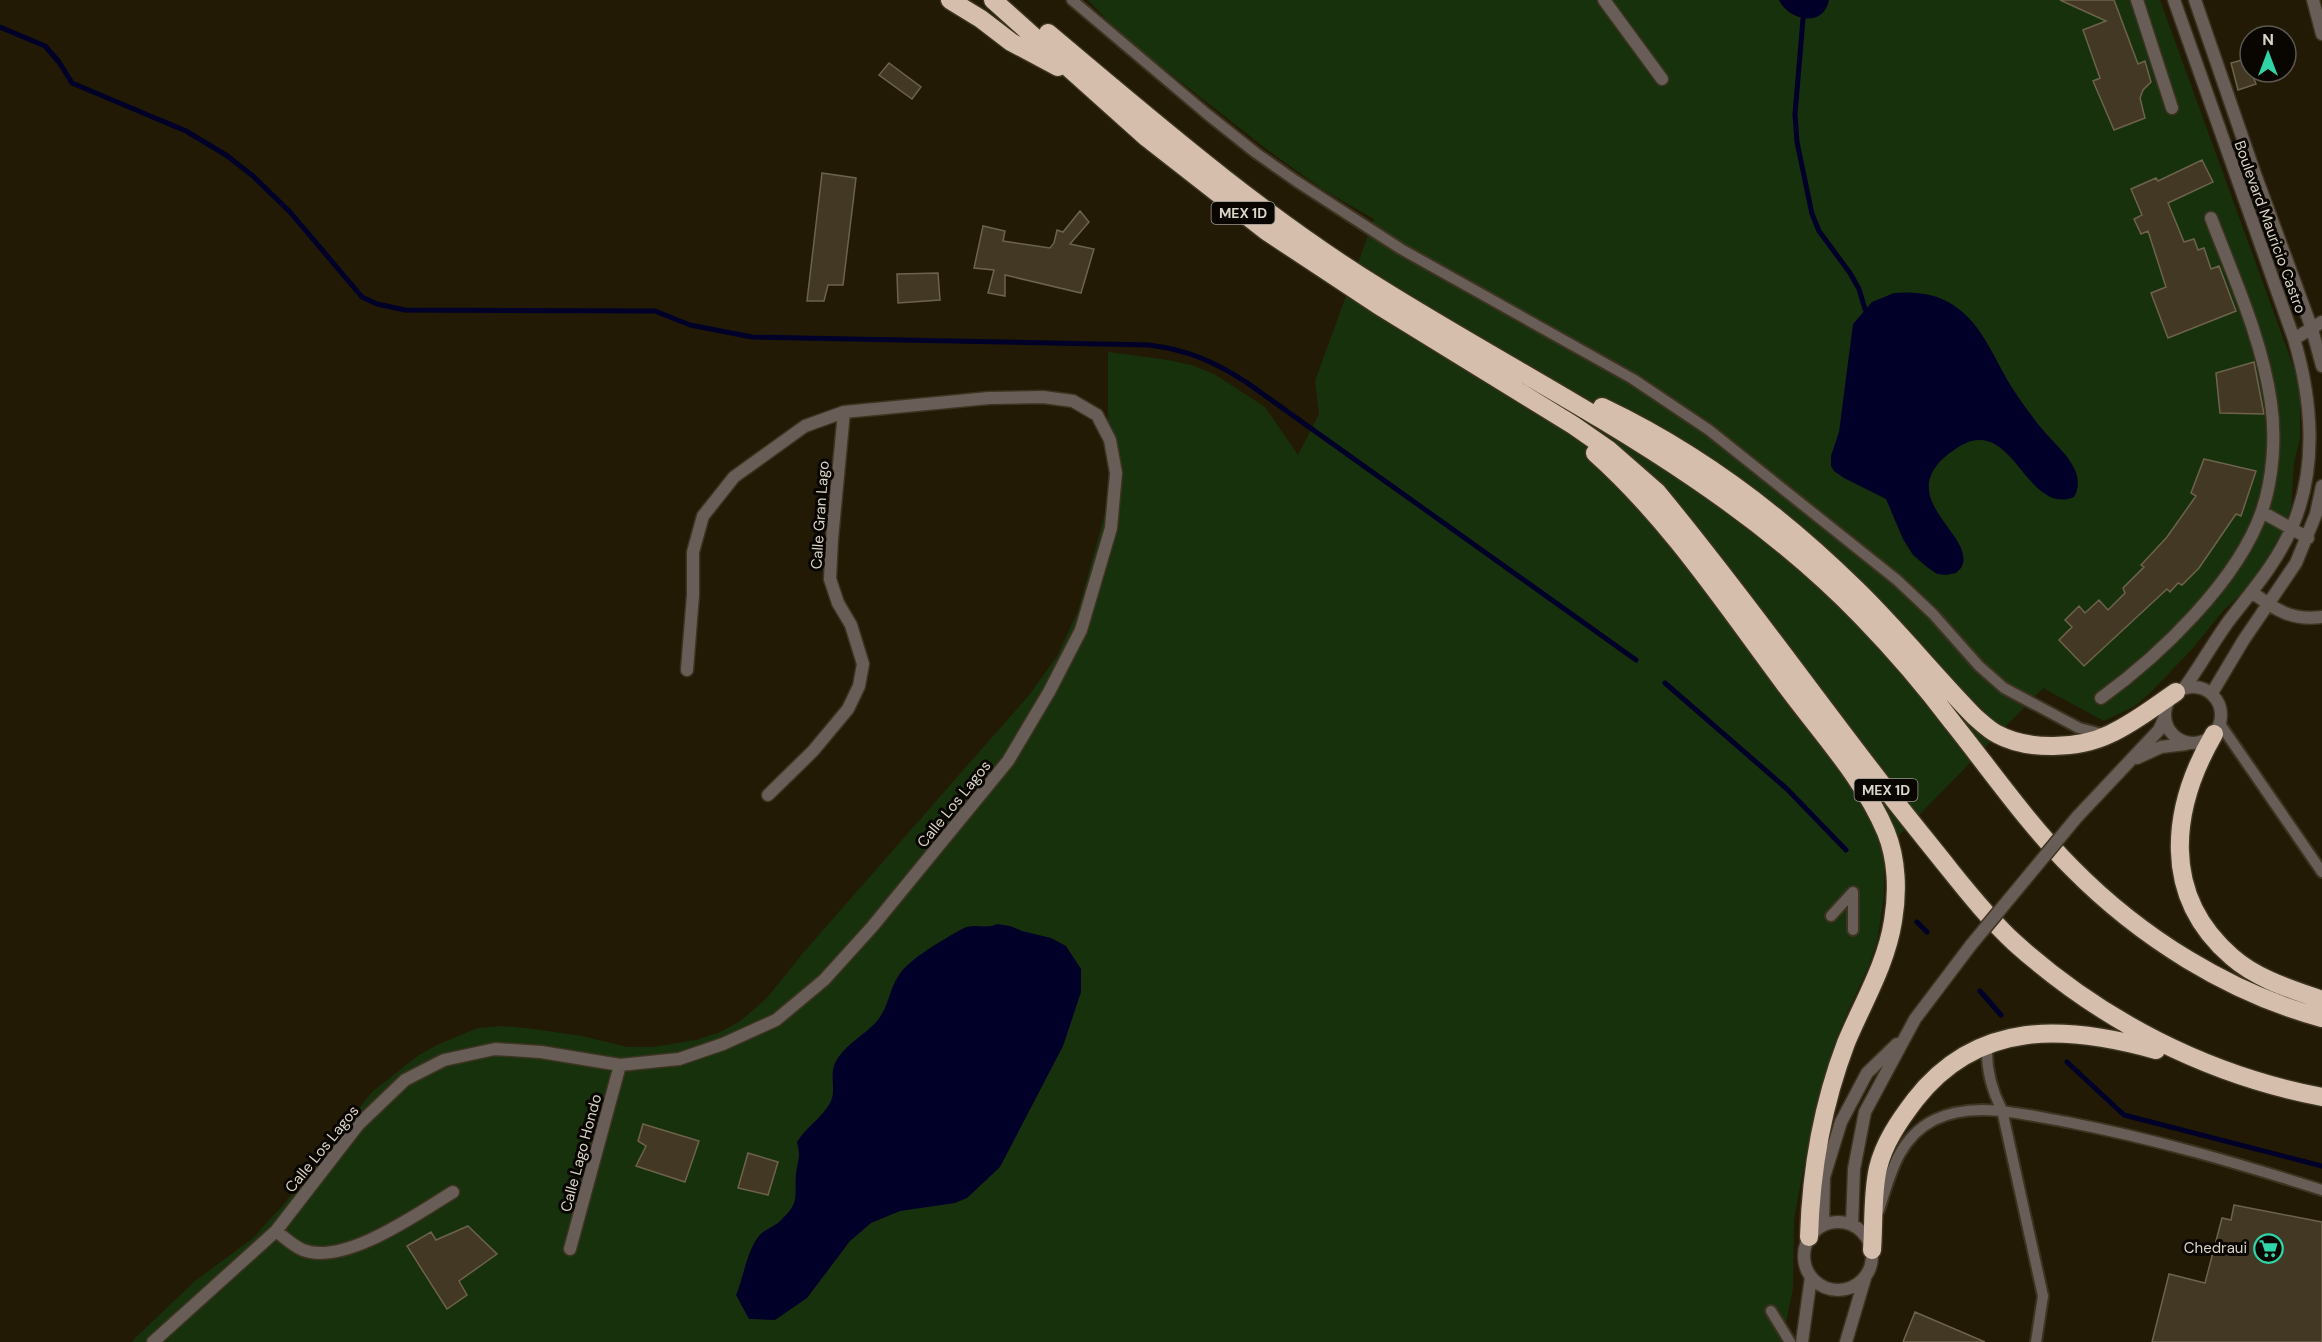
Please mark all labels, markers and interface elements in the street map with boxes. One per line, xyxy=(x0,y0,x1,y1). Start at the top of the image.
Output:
north arrow xyxy=(2238,24,2298,84)
text: N xyxy=(2262,29,2274,50)
street label: Boulevard Mauricio Castro xyxy=(2229,138,2311,316)
road number: MEX 1D xyxy=(1212,202,1274,224)
street label: Calle Gran Lago xyxy=(806,460,834,570)
street label: Calle Los Lagos xyxy=(913,756,995,852)
road number: MEX 1D xyxy=(1854,779,1918,801)
street label: Calle Lago Hondo xyxy=(556,1092,606,1214)
street label: Calle Los Lagos xyxy=(281,1101,363,1197)
supermarket icon: Chedraui xyxy=(2252,1232,2284,1264)
place label: Chedraui xyxy=(2184,1238,2247,1258)

